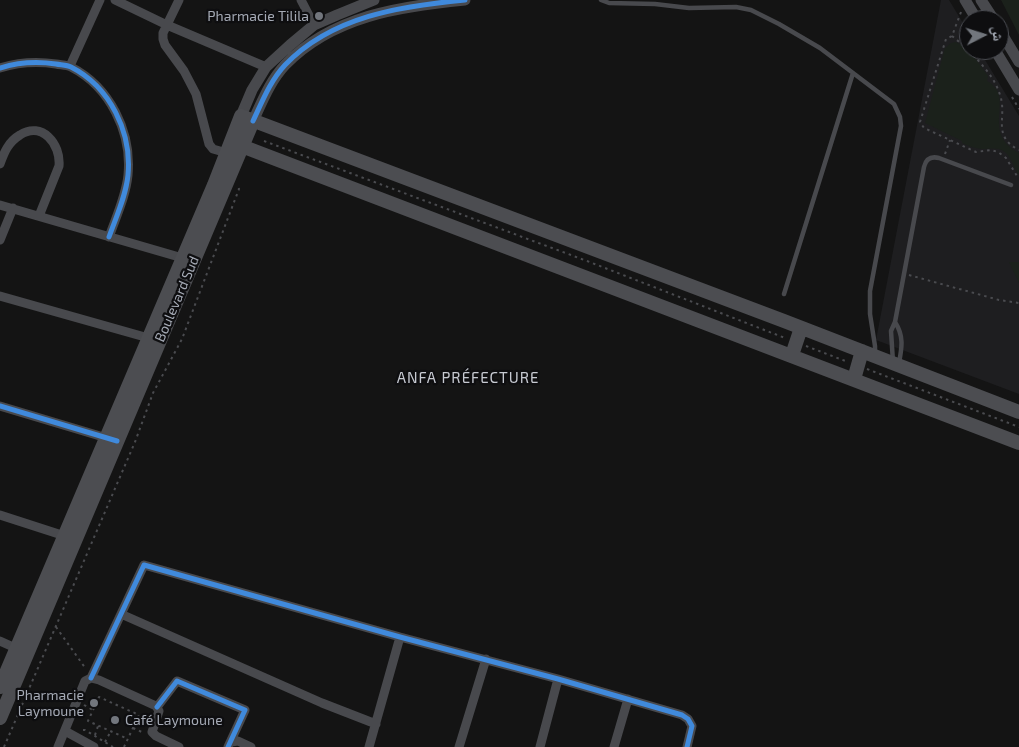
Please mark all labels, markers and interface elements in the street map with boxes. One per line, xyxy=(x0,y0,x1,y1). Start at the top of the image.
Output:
place label: Pharmacie Tilila xyxy=(207,8,309,24)
marker: Pharmacie Tilila xyxy=(313,10,325,22)
north arrow xyxy=(959,10,1009,60)
text: ش xyxy=(989,26,1008,42)
street label: Boulevard Sud xyxy=(151,253,203,345)
district label: ANFA PRÉFECTURE xyxy=(395,369,541,387)
place label: Pharmacie Laymoune xyxy=(17,687,84,720)
marker: Pharmacie Laymoune xyxy=(88,697,100,709)
place label: Café Laymoune xyxy=(125,712,223,728)
marker: Café Laymoune xyxy=(109,714,121,726)

